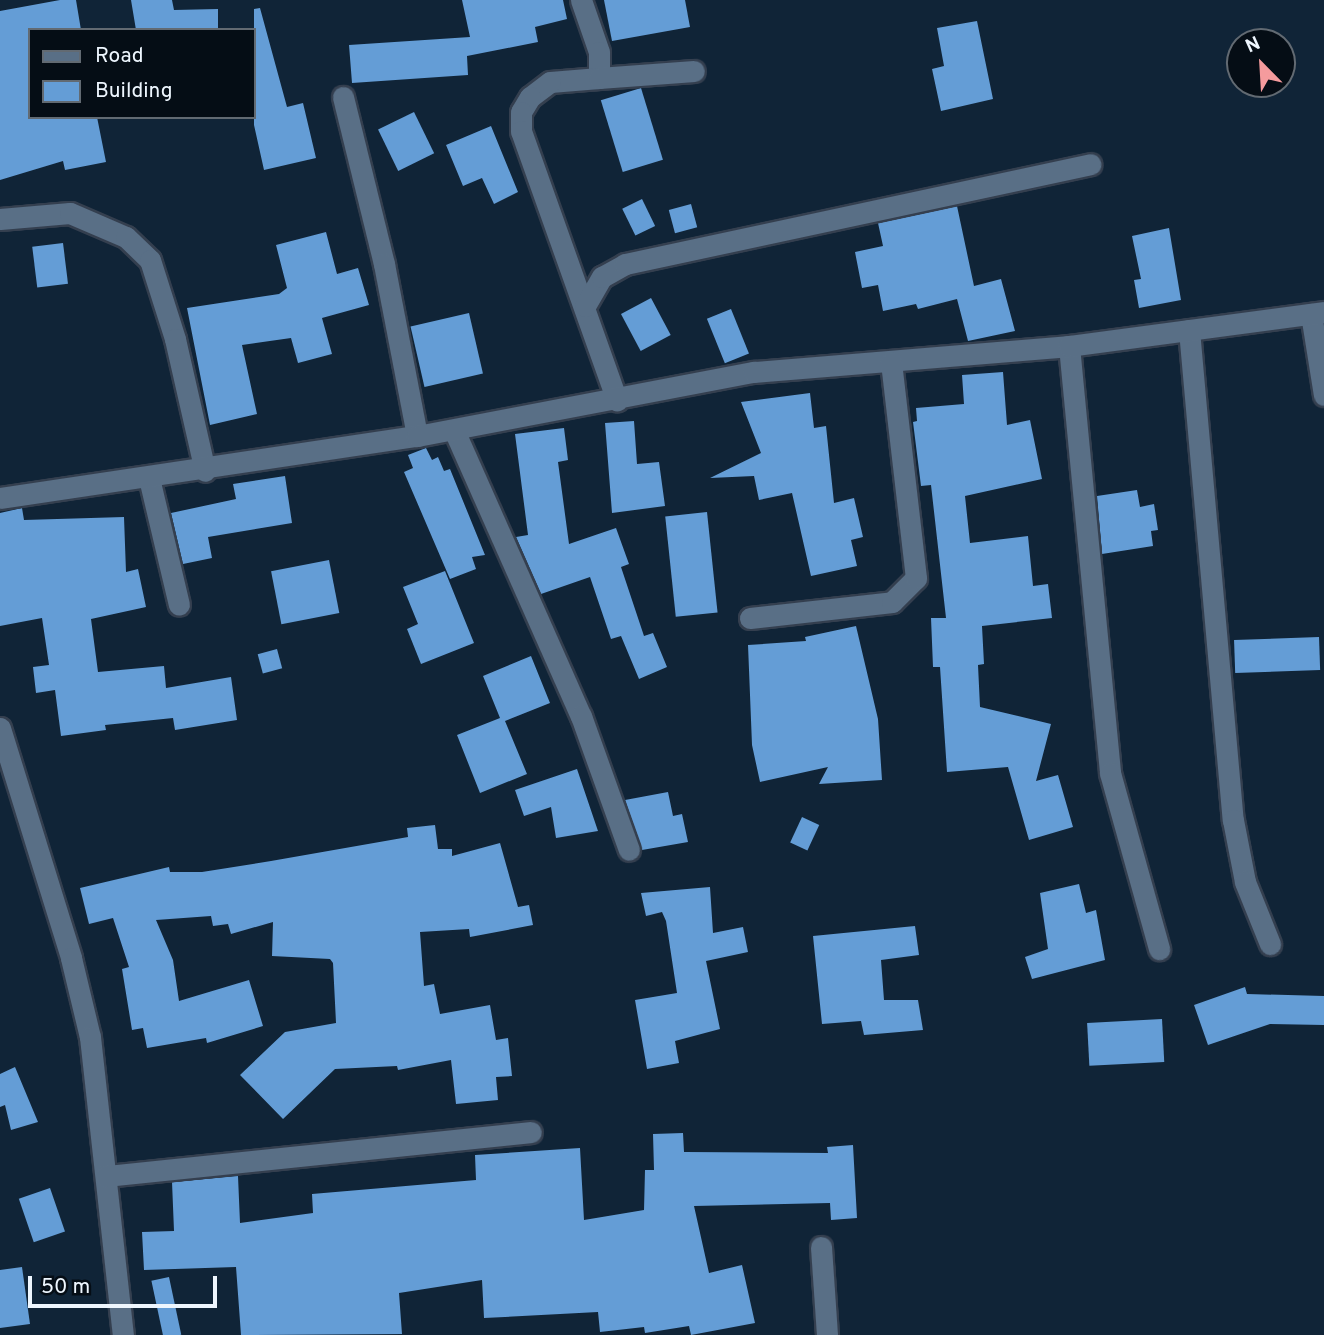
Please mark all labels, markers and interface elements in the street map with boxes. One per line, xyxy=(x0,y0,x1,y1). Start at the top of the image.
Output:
legend xyxy=(28,28,256,119)
north arrow xyxy=(1226,28,1296,98)
text: N xyxy=(1242,32,1264,59)
text: Road xyxy=(95,43,144,70)
text: Building xyxy=(95,78,173,105)
scale bar xyxy=(32,1262,220,1306)
text: 50 m xyxy=(41,1274,90,1301)

